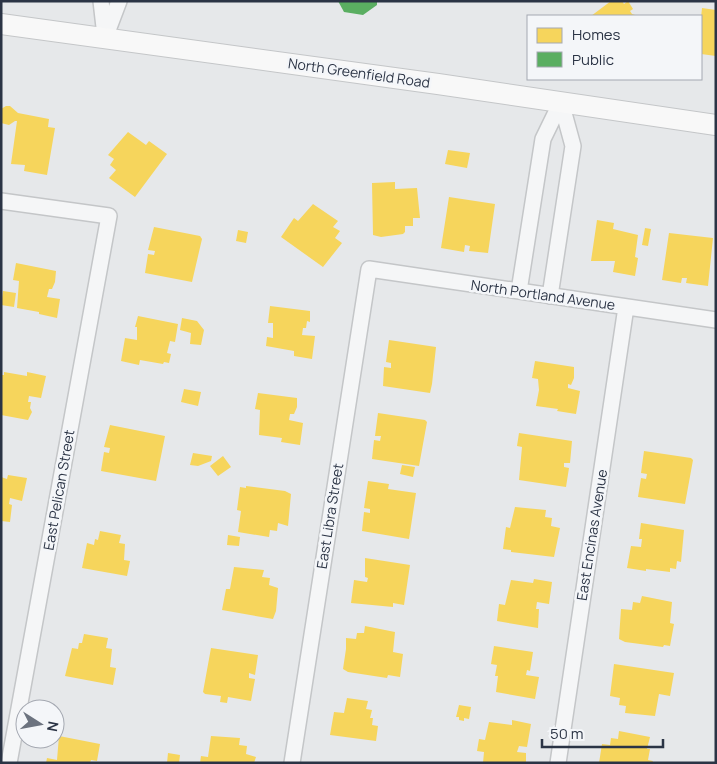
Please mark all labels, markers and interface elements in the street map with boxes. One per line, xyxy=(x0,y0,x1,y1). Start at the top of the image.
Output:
legend xyxy=(527,15,702,80)
text: Homes xyxy=(572,24,621,45)
text: Public xyxy=(572,49,614,70)
street label: North Greenfield Road xyxy=(287,53,431,92)
street label: North Portland Avenue xyxy=(470,275,616,314)
street label: East Pelican Street xyxy=(39,428,79,552)
street label: East Libra Street xyxy=(312,461,347,570)
street label: East Encinas Avenue xyxy=(572,468,611,602)
north arrow xyxy=(15,699,65,749)
scale bar xyxy=(542,716,663,748)
text: N xyxy=(43,720,64,733)
text: 50 m xyxy=(550,723,584,744)

